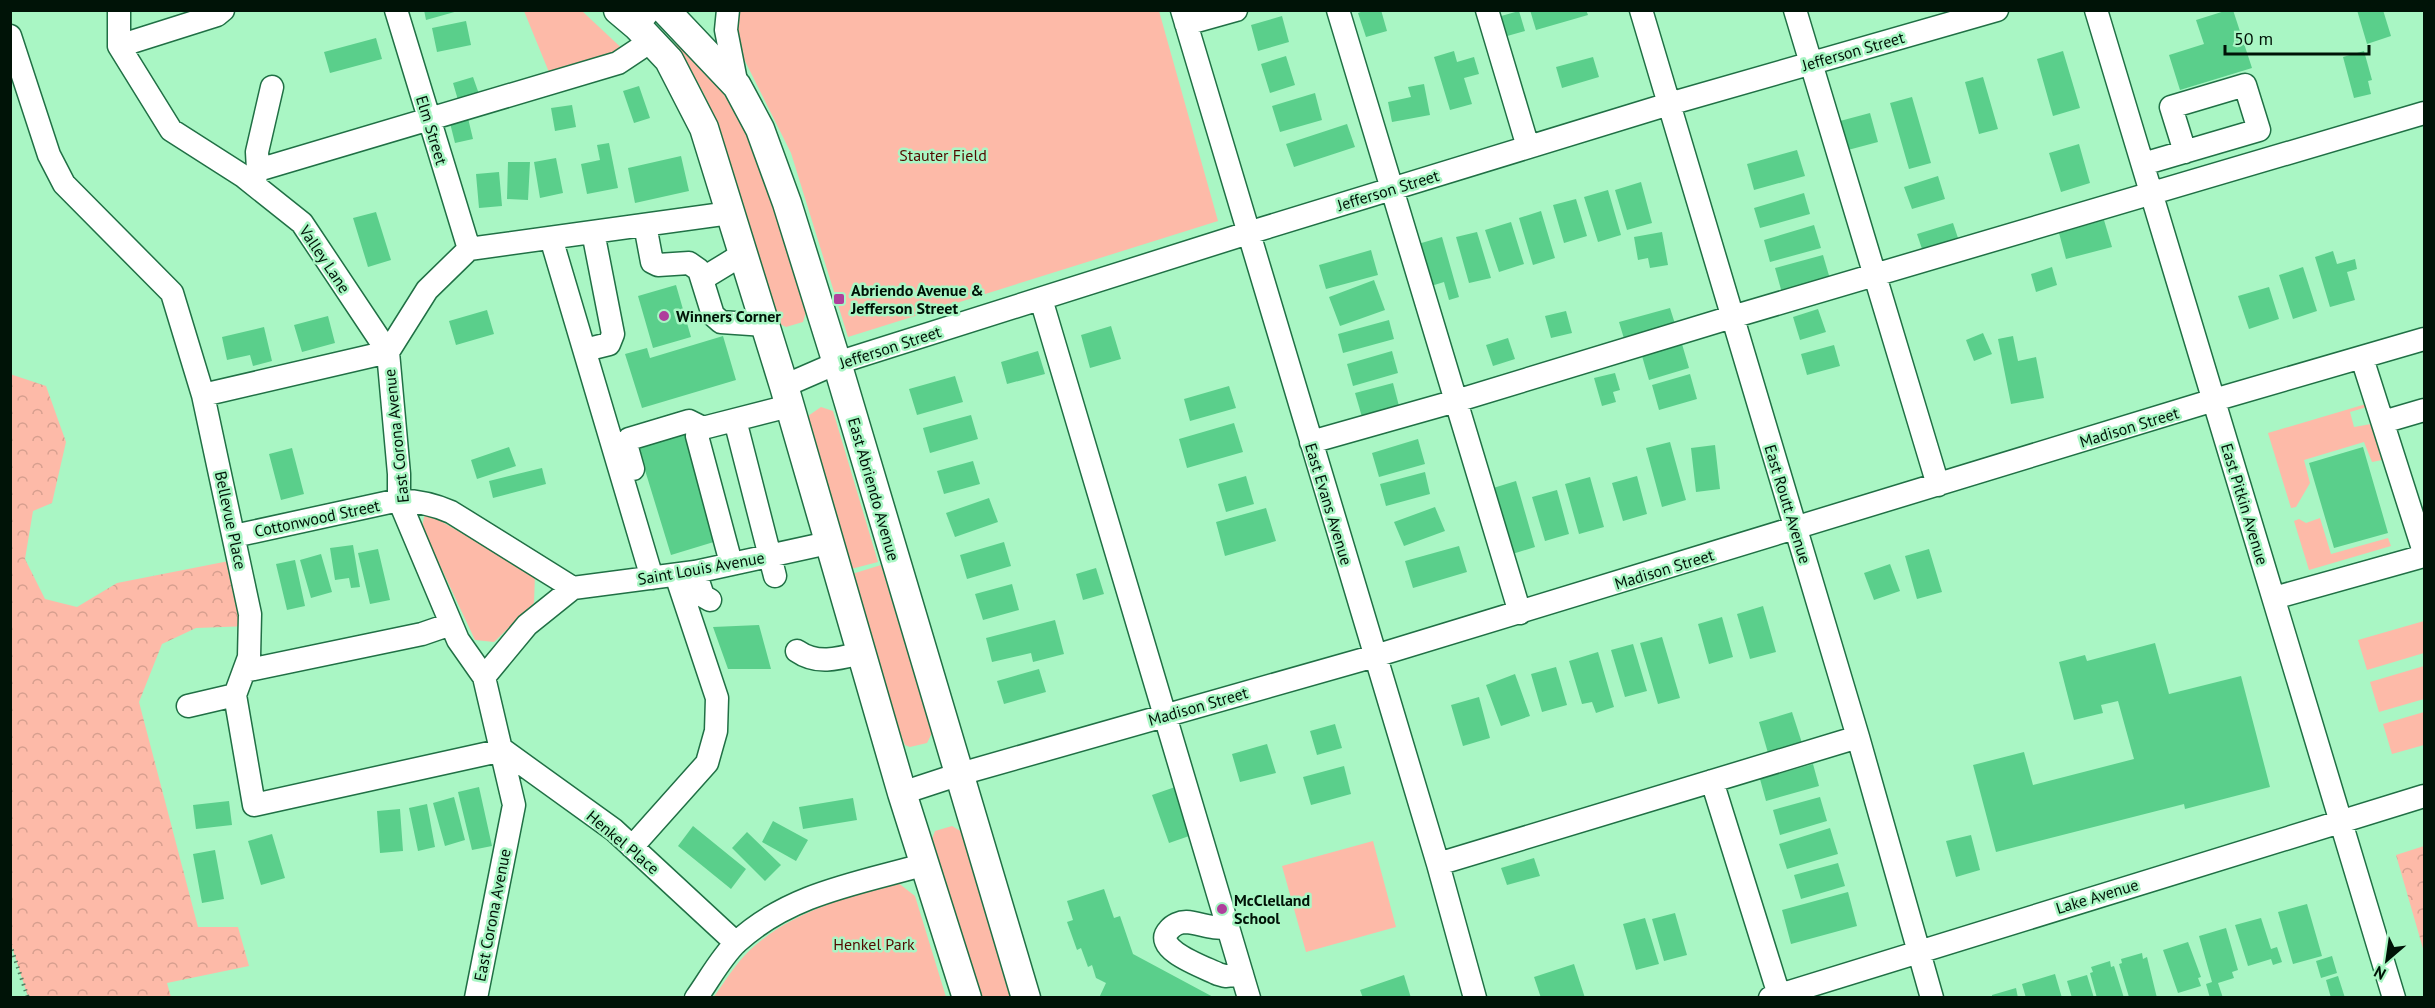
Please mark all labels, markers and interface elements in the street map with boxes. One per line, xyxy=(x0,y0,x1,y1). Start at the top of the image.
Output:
scale bar xyxy=(2225,18,2369,56)
street label: Jefferson Street xyxy=(1799,27,1907,75)
text: 50 m xyxy=(2234,27,2273,50)
street label: Elm Street xyxy=(412,93,452,168)
park label: Stauter Field xyxy=(899,145,987,165)
street label: Jefferson Street xyxy=(1334,165,1442,215)
street label: Valley Lane xyxy=(295,221,355,297)
place label: Abriendo Avenue & Jefferson Street xyxy=(850,280,984,318)
marker: Abriendo Avenue & Jefferson Street xyxy=(832,292,846,306)
place label: Winners Corner xyxy=(676,306,781,326)
marker: Winners Corner xyxy=(657,309,671,323)
street label: Jefferson Street xyxy=(836,321,944,373)
street label: East Corona Avenue xyxy=(379,368,413,504)
street label: Madison Street xyxy=(2077,402,2182,452)
street label: East Abriendo Avenue xyxy=(844,415,904,563)
street label: East Evans Avenue xyxy=(1301,441,1357,567)
street label: East Pitkin Avenue xyxy=(2217,441,2273,567)
street label: East Routt Avenue xyxy=(1760,442,1816,566)
street label: Bellevue Place xyxy=(211,469,251,571)
street label: Cottonwood Street xyxy=(252,495,382,541)
street label: Madison Street xyxy=(1612,544,1717,594)
street label: Saint Louis Avenue xyxy=(636,547,766,589)
street label: Madison Street xyxy=(1146,682,1251,730)
street label: Henkel Place xyxy=(583,806,663,878)
street label: East Corona Avenue xyxy=(469,847,515,983)
street label: Lake Avenue xyxy=(2053,874,2141,918)
place label: McClelland School xyxy=(1234,890,1310,928)
marker: McClelland School xyxy=(1215,902,1229,916)
north arrow xyxy=(2357,930,2417,990)
park label: Henkel Park xyxy=(833,934,915,954)
text: N xyxy=(2370,962,2389,984)

